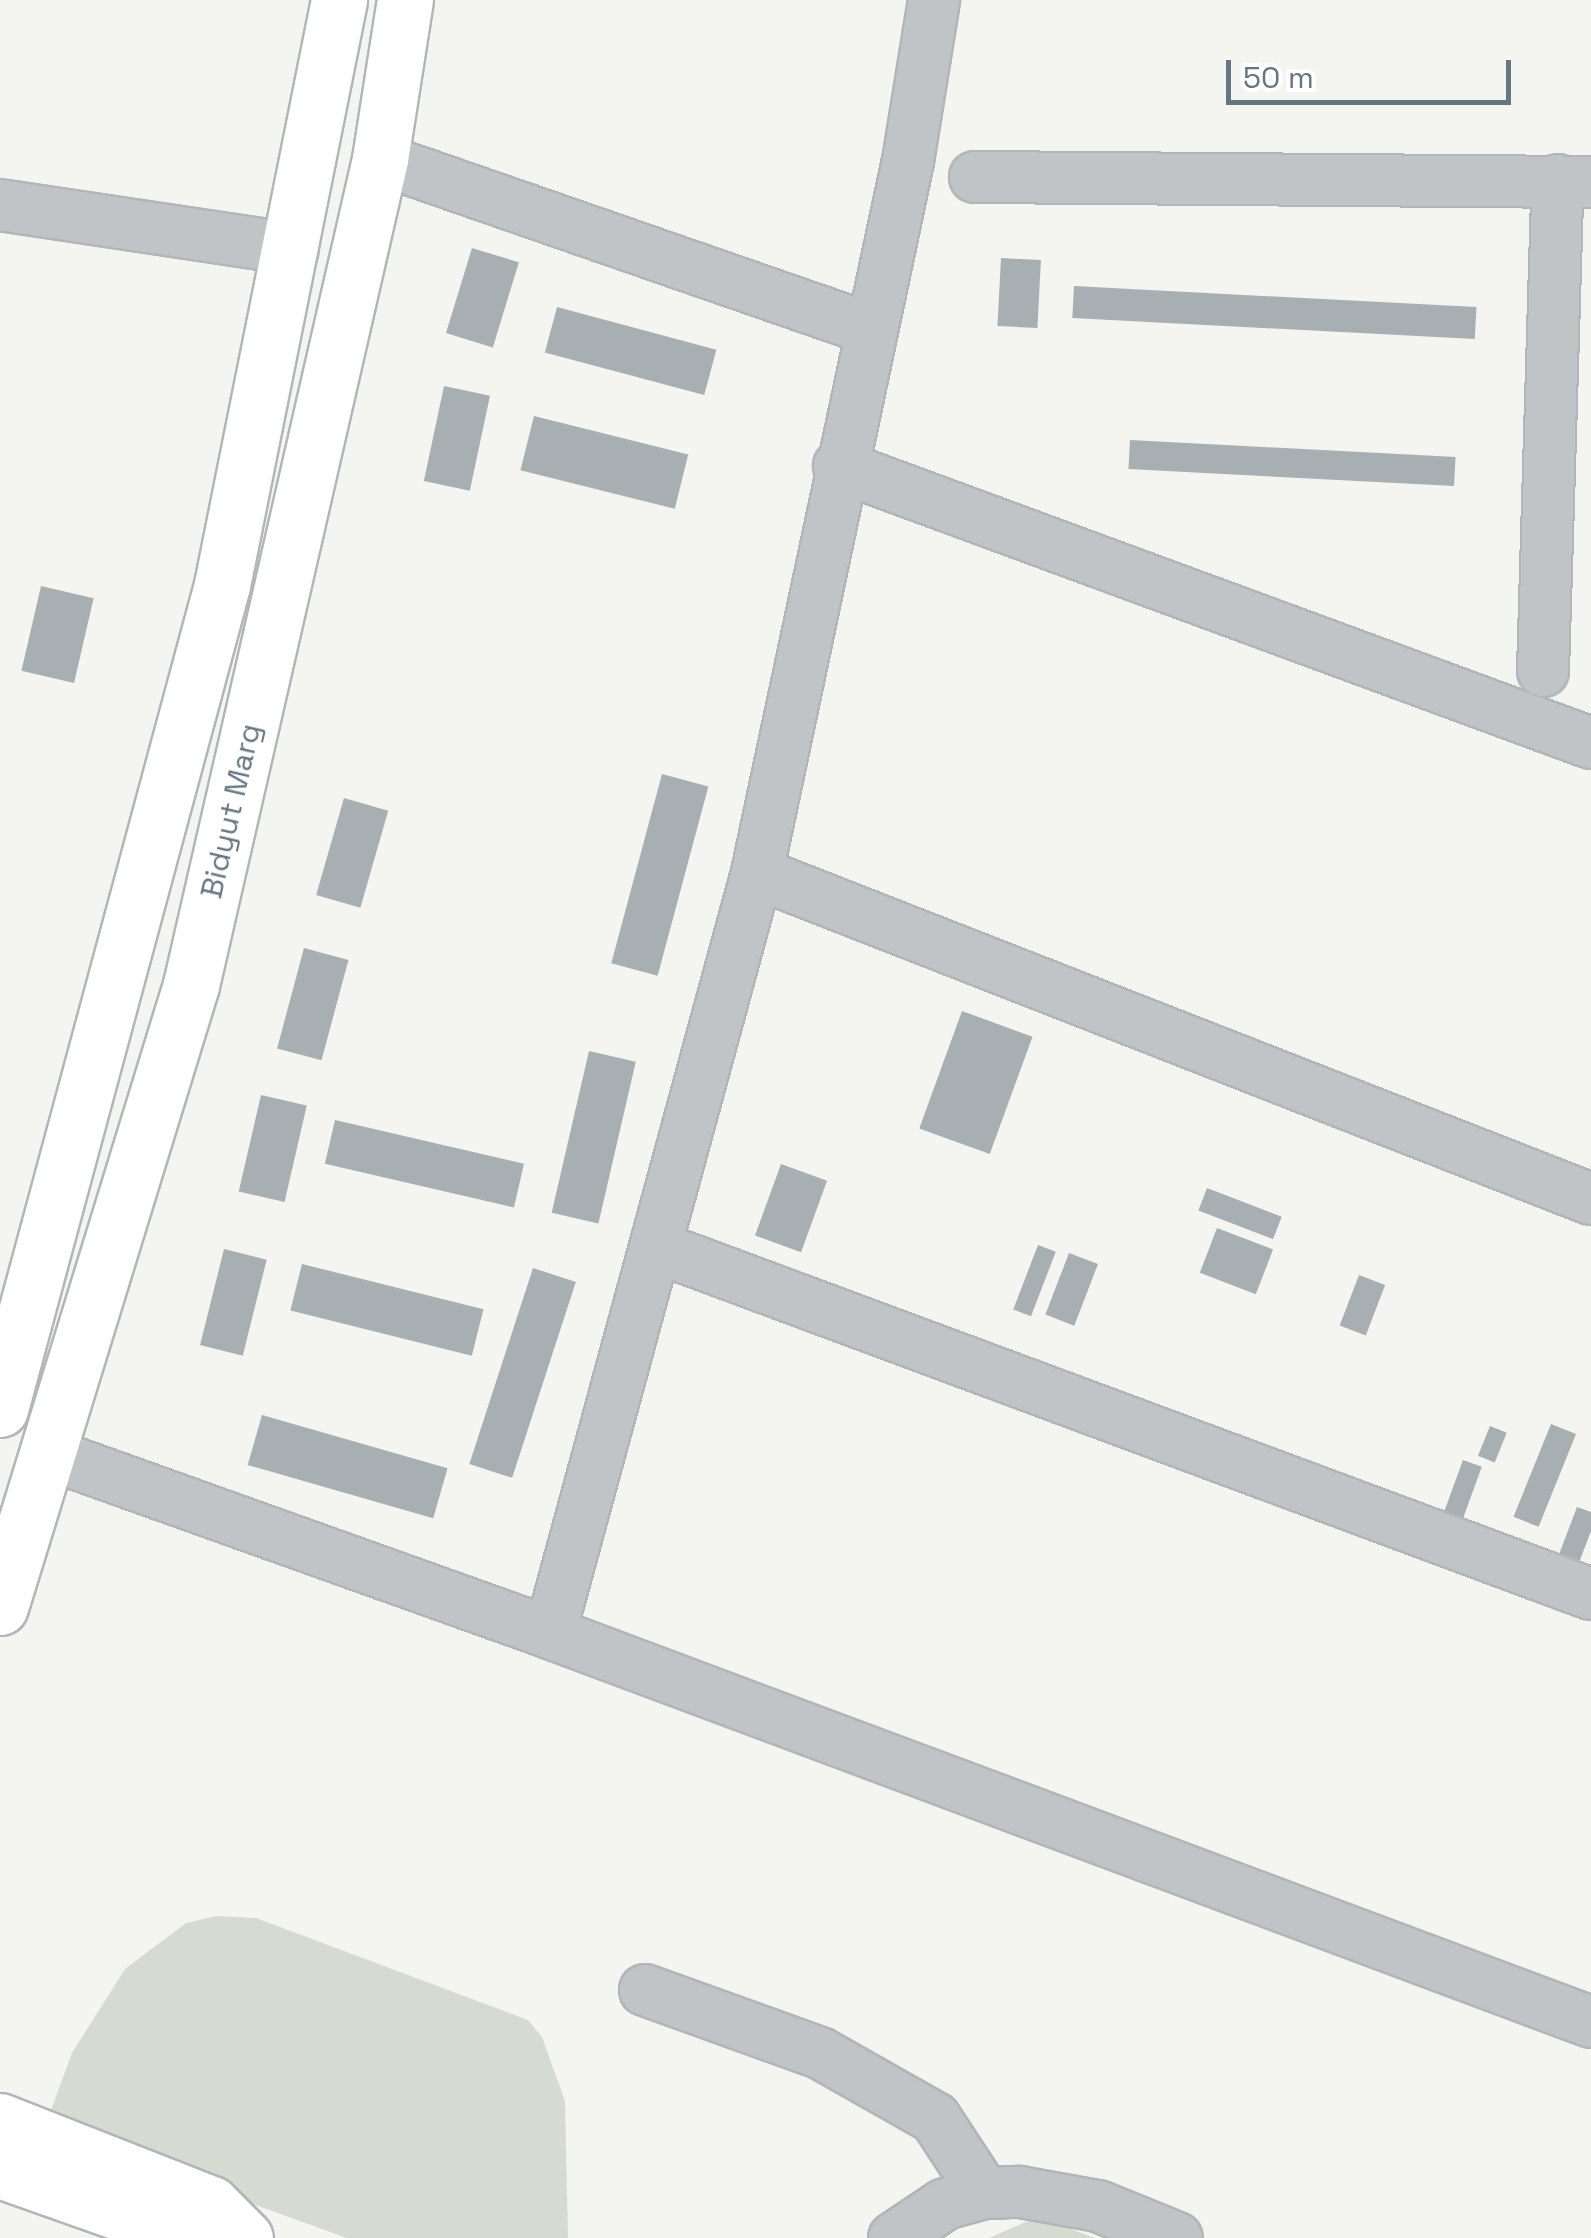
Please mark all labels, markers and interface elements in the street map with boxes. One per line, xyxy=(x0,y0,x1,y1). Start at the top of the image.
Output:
scale bar xyxy=(1231,40,1516,102)
text: 50 m xyxy=(1243,58,1314,97)
street label: Bidyut Marg xyxy=(193,720,269,902)

